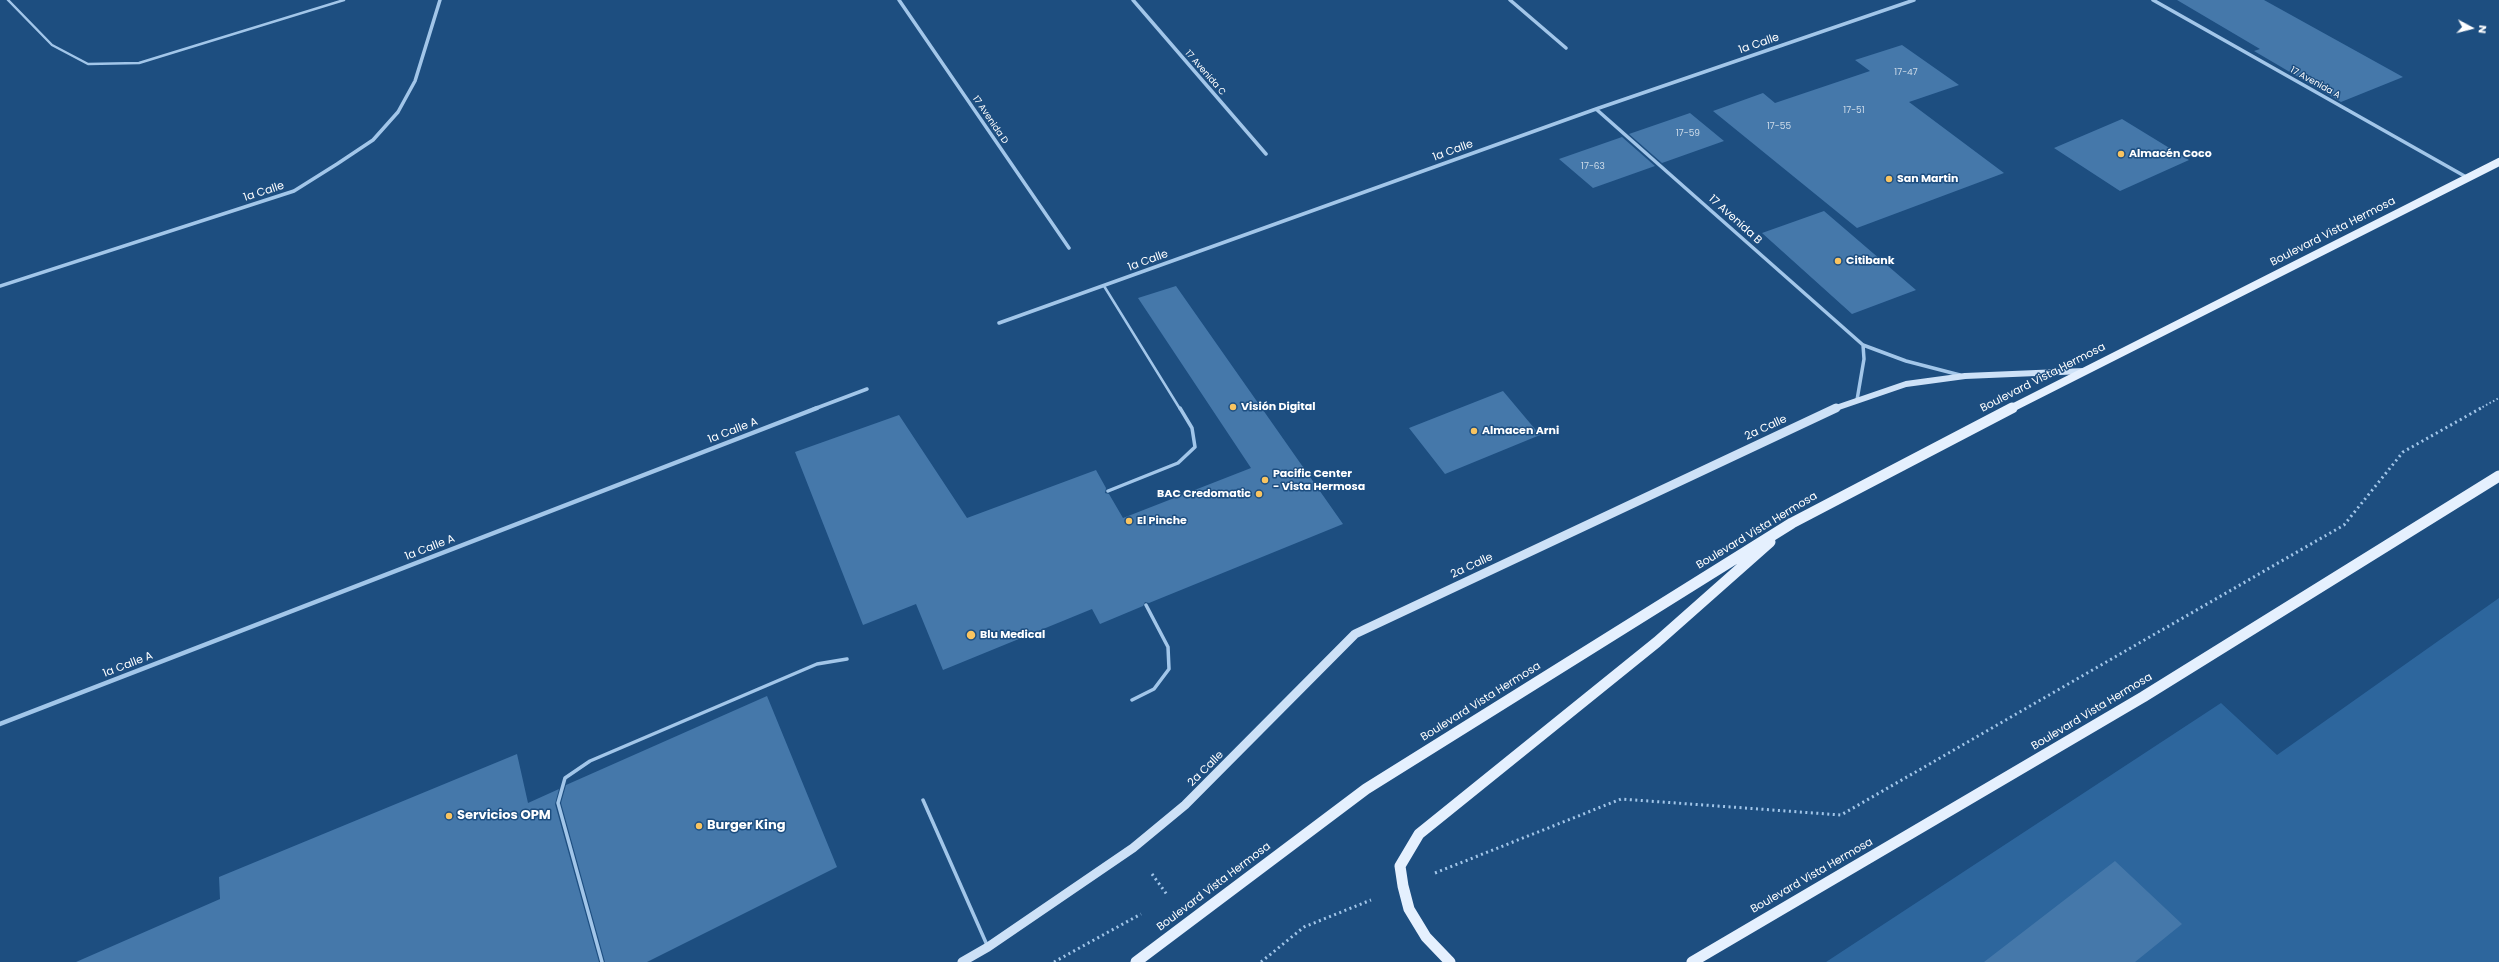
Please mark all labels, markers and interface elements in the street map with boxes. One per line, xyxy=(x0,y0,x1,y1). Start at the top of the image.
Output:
north arrow xyxy=(2451,8,2491,48)
text: N xyxy=(2474,24,2491,35)
street label: 1a Calle xyxy=(1737,31,1781,57)
street label: 17 Avenida C xyxy=(1182,48,1228,98)
street label: 17 Avenida A xyxy=(2288,65,2342,101)
house number: 17-47 xyxy=(1894,68,1918,78)
street label: 17 Avenida D xyxy=(970,94,1010,146)
house number: 17-51 xyxy=(1843,106,1865,116)
house number: 17-55 xyxy=(1767,122,1791,132)
house number: 17-59 xyxy=(1676,129,1700,139)
street label: 1a Calle xyxy=(1431,138,1475,164)
place label: Almacén Coco xyxy=(2129,147,2212,161)
marker: Almacén Coco xyxy=(2116,149,2126,159)
house number: 17-63 xyxy=(1581,162,1605,172)
place label: San Martin xyxy=(1897,172,1958,186)
marker: San Martin xyxy=(1884,174,1894,184)
street label: 1a Calle xyxy=(242,179,286,205)
street label: 17 Avenida B xyxy=(1706,193,1764,247)
street label: Boulevard Vista Hermosa xyxy=(2268,195,2398,269)
street label: 1a Calle xyxy=(1126,248,1170,274)
place label: Citibank xyxy=(1846,254,1894,268)
marker: Citibank xyxy=(1833,256,1843,266)
street label: Boulevard Vista Hermosa xyxy=(1978,341,2108,415)
place label: Visión Digital xyxy=(1241,400,1316,414)
marker: Visión Digital xyxy=(1228,402,1238,412)
street label: 2a Calle xyxy=(1743,413,1789,443)
street label: 1a Calle A xyxy=(706,415,760,447)
place label: Almacen Arni xyxy=(1482,424,1559,438)
marker: Almacen Arni xyxy=(1469,426,1479,436)
place label: Pacific Center - Vista Hermosa xyxy=(1273,467,1365,493)
marker: Pacific Center - Vista Hermosa xyxy=(1260,475,1270,485)
place label: BAC Credomatic xyxy=(1157,487,1251,501)
marker: BAC Credomatic xyxy=(1254,489,1264,499)
street label: Boulevard Vista Hermosa xyxy=(1694,490,1820,572)
place label: El Pinche xyxy=(1137,514,1187,528)
marker: El Pinche xyxy=(1124,516,1134,526)
street label: 1a Calle A xyxy=(403,532,457,564)
street label: 2a Calle xyxy=(1449,551,1495,581)
place label: Blu Medical xyxy=(980,628,1045,642)
marker: Blu Medical xyxy=(965,629,977,641)
street label: 1a Calle A xyxy=(101,649,155,681)
street label: Boulevard Vista Hermosa xyxy=(1419,660,1543,744)
street label: Boulevard Vista Hermosa xyxy=(2029,671,2155,753)
street label: 2a Calle xyxy=(1185,748,1227,790)
place label: Servicios OPM xyxy=(457,808,551,824)
marker: Servicios OPM xyxy=(444,811,454,821)
place label: Burger King xyxy=(707,818,786,834)
marker: Burger King xyxy=(694,821,704,831)
street label: Boulevard Vista Hermosa xyxy=(1749,836,1875,916)
street label: Boulevard Vista Hermosa xyxy=(1155,840,1273,934)

